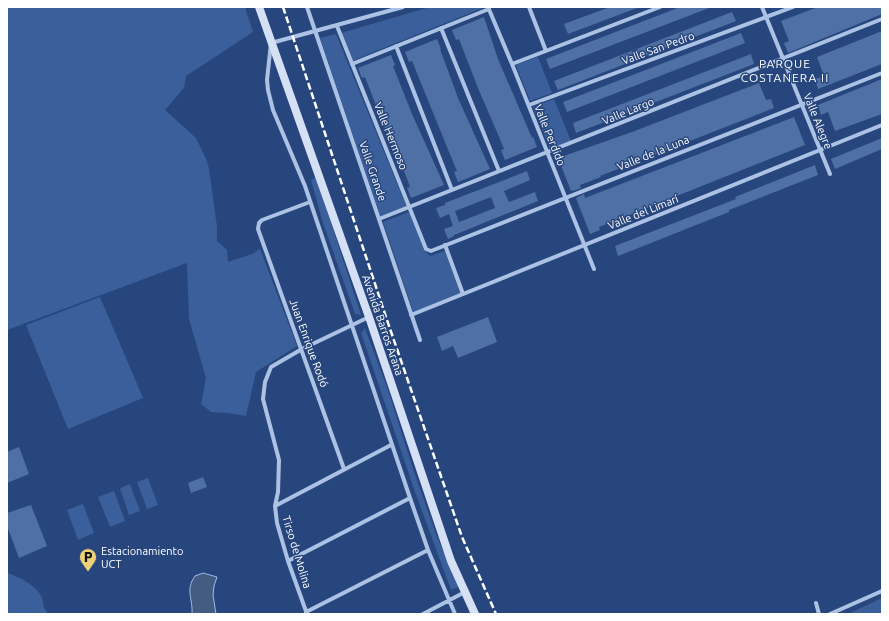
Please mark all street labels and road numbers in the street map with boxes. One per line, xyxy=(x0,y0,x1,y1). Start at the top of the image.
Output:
street label: Valle San Pedro xyxy=(620,29,696,67)
street label: Valle Alegre xyxy=(801,91,835,151)
street label: Valle Largo xyxy=(600,95,656,127)
street label: Valle Hermoso xyxy=(372,100,410,172)
street label: Valle Perdido xyxy=(532,102,568,168)
street label: Valle de la Luna xyxy=(615,133,691,173)
street label: Valle Grande xyxy=(357,139,389,203)
street label: Valle del Limarí xyxy=(606,192,680,232)
street label: Avenida Barros Arana xyxy=(360,273,406,377)
street label: Juan Enrique Rodó xyxy=(287,297,331,389)
street label: Tirso de Molina xyxy=(280,514,314,590)

